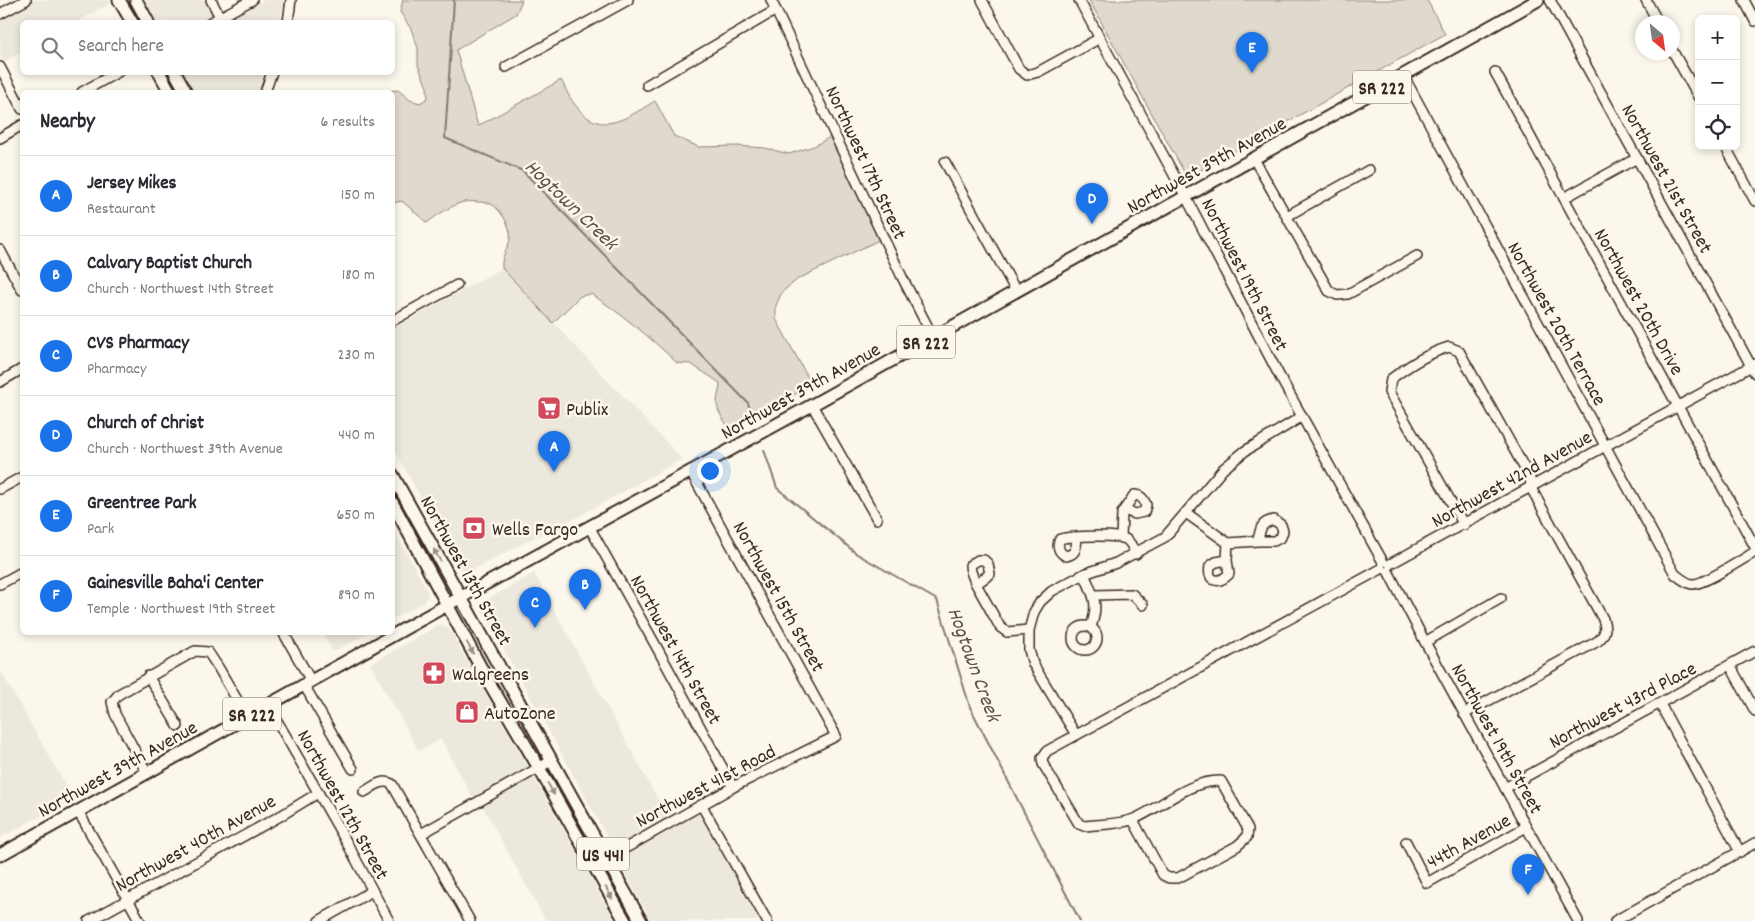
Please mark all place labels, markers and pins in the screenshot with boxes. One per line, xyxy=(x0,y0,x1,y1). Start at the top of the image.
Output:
pin: E xyxy=(1236,32,1268,73)
pin: D xyxy=(1076,183,1108,224)
supermarket icon: Publix xyxy=(536,395,562,421)
place label: Publix xyxy=(566,397,609,425)
pin: A xyxy=(538,431,570,472)
bank icon: Wells Fargo xyxy=(461,515,487,541)
place label: Wells Fargo xyxy=(492,517,578,545)
pin: B xyxy=(569,569,601,610)
pin: C xyxy=(519,587,551,628)
pharmacy icon: Walgreens xyxy=(421,660,447,686)
place label: Walgreens xyxy=(452,662,529,690)
shop icon: AutoZone xyxy=(454,699,480,725)
place label: AutoZone xyxy=(484,701,556,729)
pin: F xyxy=(1512,854,1544,895)

